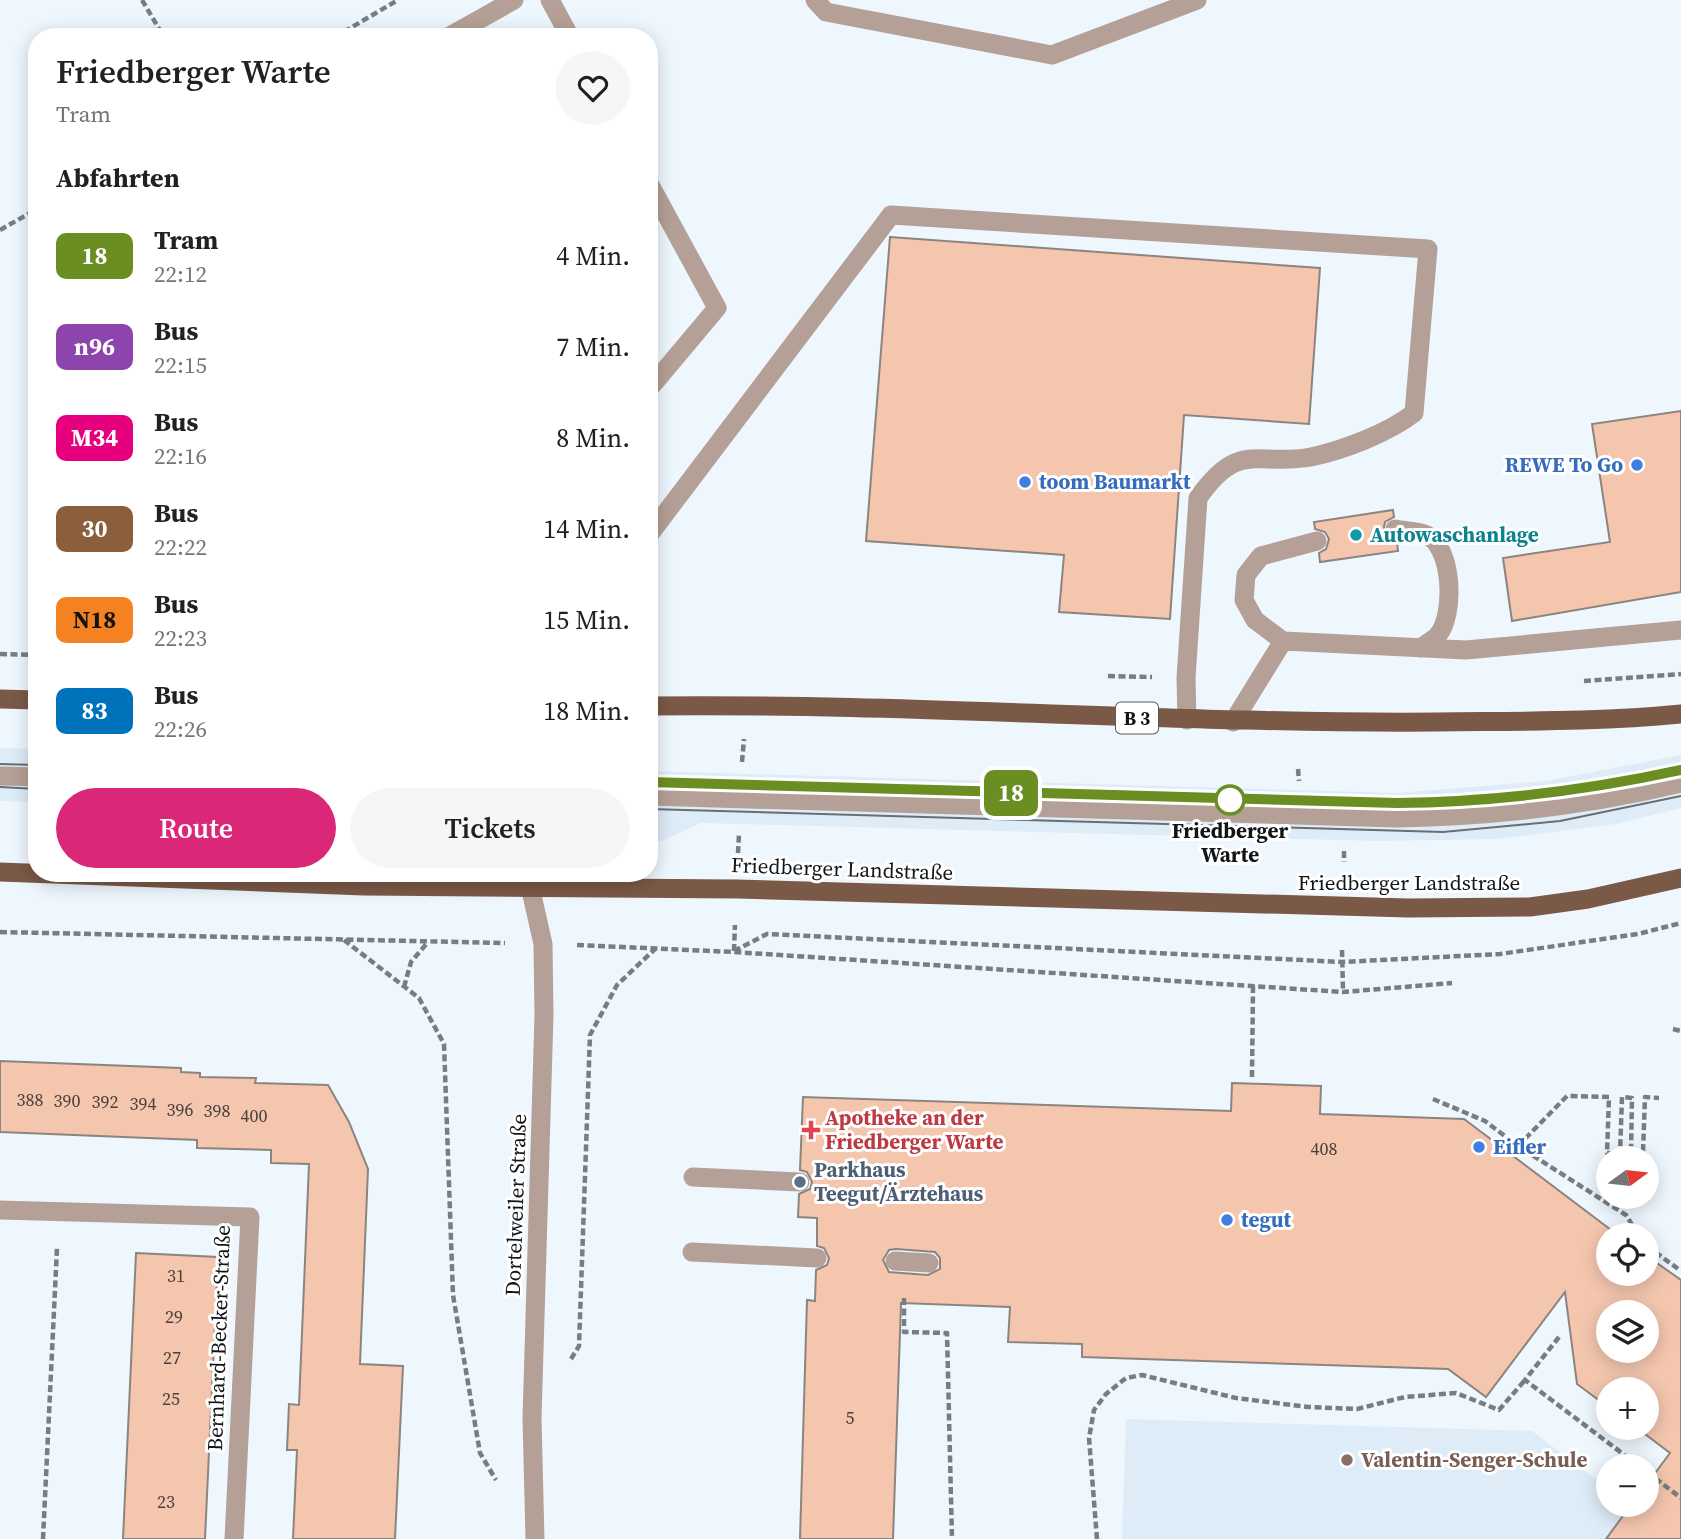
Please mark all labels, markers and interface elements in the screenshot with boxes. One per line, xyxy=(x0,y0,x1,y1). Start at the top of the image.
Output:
text: Friedberger Warte xyxy=(56,49,331,94)
button: heart xyxy=(556,51,630,125)
text: Tram xyxy=(56,98,111,130)
text: Abfahrten xyxy=(56,160,180,196)
text: Tram xyxy=(154,222,218,258)
text: 4 Min. xyxy=(556,238,630,274)
text: 18 xyxy=(81,239,108,272)
text: 22:12 xyxy=(154,258,207,290)
text: Bus xyxy=(154,313,198,349)
text: 7 Min. xyxy=(556,329,630,365)
text: n96 xyxy=(74,330,115,363)
text: 22:15 xyxy=(154,349,207,381)
text: Bus xyxy=(154,404,198,440)
text: 8 Min. xyxy=(556,420,630,456)
text: M34 xyxy=(71,421,118,454)
text: 22:16 xyxy=(154,440,207,472)
place label: REWE To Go xyxy=(1505,450,1623,479)
marker: REWE To Go xyxy=(1629,457,1645,473)
place label: toom Baumarkt xyxy=(1039,467,1191,496)
marker: toom Baumarkt xyxy=(1017,474,1033,490)
text: Bus xyxy=(154,495,198,531)
text: 14 Min. xyxy=(543,511,630,547)
text: 30 xyxy=(81,512,108,545)
place label: Autowaschanlage xyxy=(1370,520,1539,549)
marker: Autowaschanlage xyxy=(1348,527,1364,543)
text: 22:22 xyxy=(154,531,207,563)
text: Bus xyxy=(154,586,198,622)
text: 15 Min. xyxy=(543,602,630,638)
text: N18 xyxy=(73,603,116,636)
text: 22:23 xyxy=(154,622,207,654)
text: Bus xyxy=(154,677,198,713)
text: 18 Min. xyxy=(543,693,630,729)
text: 83 xyxy=(81,694,108,727)
road number: B 3 xyxy=(1116,702,1158,734)
text: 22:26 xyxy=(154,713,207,745)
line badge: 18 xyxy=(979,770,1042,816)
text: 18 xyxy=(998,776,1024,809)
marker: Friedberger Warte xyxy=(1215,785,1245,815)
button: Route xyxy=(56,788,336,868)
button: Tickets xyxy=(350,788,630,868)
place label: Friedberger Warte xyxy=(1172,816,1288,869)
street label: Friedberger Landstraße xyxy=(730,850,954,887)
street label: Friedberger Landstraße xyxy=(1298,868,1520,897)
house number: 388 xyxy=(17,1087,44,1112)
house number: 390 xyxy=(54,1088,81,1113)
house number: 392 xyxy=(92,1089,119,1114)
house number: 394 xyxy=(130,1091,157,1116)
house number: 396 xyxy=(167,1097,194,1122)
house number: 398 xyxy=(204,1098,231,1123)
house number: 400 xyxy=(241,1103,268,1128)
place label: Apotheke an der Friedberger Warte xyxy=(825,1103,1004,1156)
street label: Dortelweiler Straße xyxy=(498,1113,533,1297)
marker: Apotheke an der Friedberger Warte xyxy=(803,1122,819,1138)
place label: Eifler xyxy=(1493,1132,1547,1161)
house number: 408 xyxy=(1311,1136,1338,1161)
marker: Eifler xyxy=(1471,1139,1487,1155)
north arrow xyxy=(1596,1146,1659,1209)
map controls xyxy=(1596,1146,1659,1517)
place label: Parkhaus Teegut/Ärztehaus xyxy=(814,1155,984,1208)
marker: Parkhaus Teegut/Ärztehaus xyxy=(792,1174,808,1190)
place label: tegut xyxy=(1241,1205,1292,1234)
marker: tegut xyxy=(1219,1212,1235,1228)
button: locate xyxy=(1596,1223,1659,1286)
street label: Bernhard-Becker-Straße xyxy=(200,1224,237,1452)
house number: 31 xyxy=(167,1263,185,1288)
button: layers xyxy=(1596,1300,1659,1363)
house number: 29 xyxy=(165,1304,183,1329)
house number: 27 xyxy=(163,1345,181,1370)
button: + xyxy=(1596,1377,1659,1440)
house number: 25 xyxy=(162,1386,180,1411)
house number: 5 xyxy=(846,1405,855,1430)
place label: Valentin-Senger-Schule xyxy=(1361,1445,1587,1474)
marker: Valentin-Senger-Schule xyxy=(1339,1452,1355,1468)
button: − xyxy=(1596,1454,1659,1517)
house number: 23 xyxy=(157,1489,175,1514)

